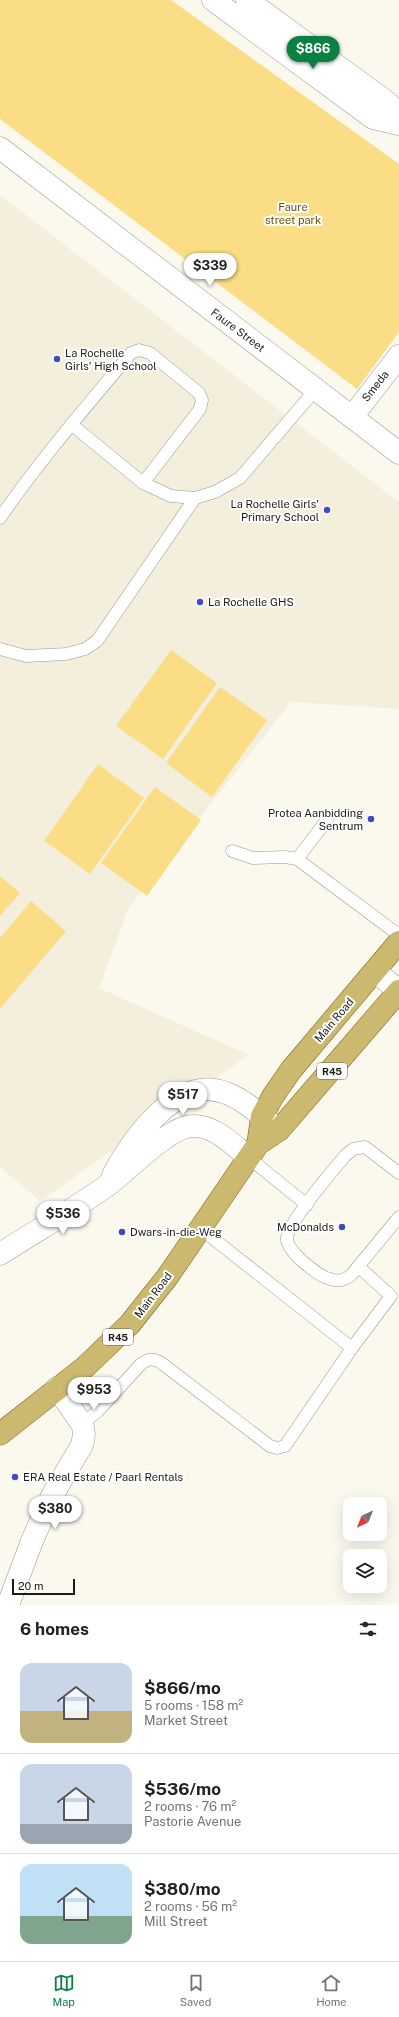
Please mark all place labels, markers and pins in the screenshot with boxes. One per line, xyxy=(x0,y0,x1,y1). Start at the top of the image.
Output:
pin: $866 xyxy=(289,36,337,70)
pin: $339 xyxy=(186,253,234,287)
place label: La Rochelle Girls' High School xyxy=(65,347,157,372)
marker: La Rochelle Girls' High School xyxy=(52,354,62,364)
place label: La Rochelle Girls' Primary School xyxy=(231,498,319,523)
marker: La Rochelle Girls' Primary School xyxy=(322,505,332,515)
place label: La Rochelle GHS xyxy=(208,596,294,608)
marker: La Rochelle GHS xyxy=(195,597,205,607)
place label: Protea Aanbidding Sentrum xyxy=(268,807,363,832)
marker: Protea Aanbidding Sentrum xyxy=(366,814,376,824)
pin: $517 xyxy=(159,1082,207,1116)
pin: $536 xyxy=(39,1201,87,1235)
place label: McDonalds xyxy=(277,1221,334,1233)
marker: McDonalds xyxy=(337,1222,347,1232)
place label: Dwars-in-die-Weg xyxy=(130,1226,222,1238)
marker: Dwars-in-die-Weg xyxy=(117,1227,127,1237)
pin: $953 xyxy=(70,1377,118,1411)
place label: ERA Real Estate / Paarl Rentals xyxy=(23,1471,184,1483)
marker: ERA Real Estate / Paarl Rentals xyxy=(10,1472,20,1482)
pin: $380 xyxy=(31,1496,79,1530)

